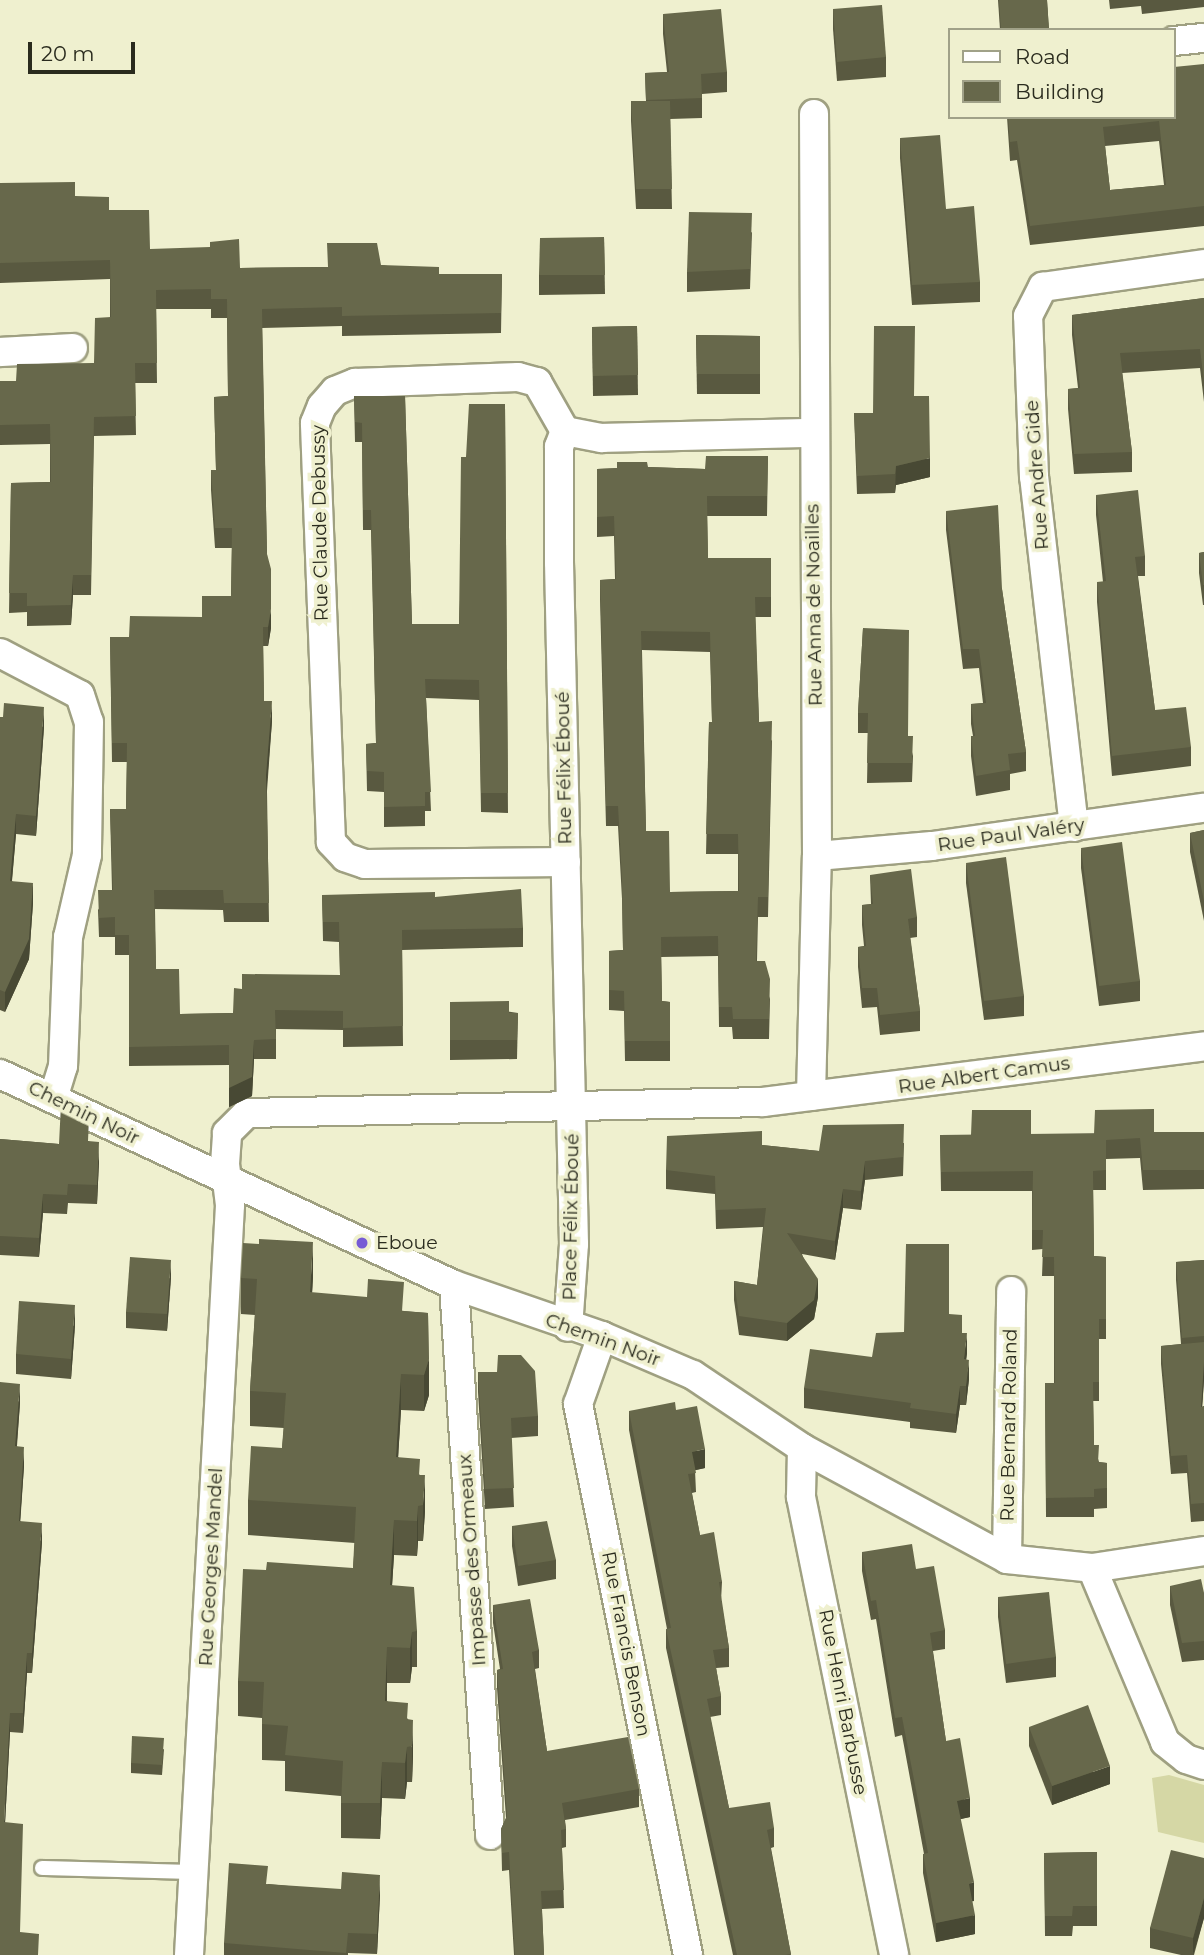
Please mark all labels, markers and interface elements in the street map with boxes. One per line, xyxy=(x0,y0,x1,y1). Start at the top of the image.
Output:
scale bar xyxy=(32,28,138,72)
legend xyxy=(948,28,1176,119)
text: 20 m xyxy=(41,41,95,66)
text: Road xyxy=(1015,44,1070,69)
text: Building xyxy=(1015,79,1105,104)
street label: Rue Andre Gide xyxy=(1020,399,1054,551)
street label: Rue Claude Debussy xyxy=(307,425,333,621)
street label: Rue Anna de Noailles xyxy=(801,504,827,706)
street label: Rue Félix Éboué xyxy=(551,691,577,845)
street label: Rue Paul Valéry xyxy=(936,813,1086,857)
street label: Rue Albert Camus xyxy=(897,1052,1071,1098)
street label: Chemin Noir xyxy=(25,1076,143,1150)
street label: Place Félix Éboué xyxy=(558,1133,584,1301)
place label: Eboue xyxy=(376,1232,438,1254)
marker: Eboue xyxy=(354,1235,370,1251)
street label: Chemin Noir xyxy=(542,1309,664,1371)
street label: Rue Bernard Roland xyxy=(996,1328,1022,1522)
street label: Impasse des Ormeaux xyxy=(453,1453,491,1667)
street label: Rue Georges Mandel xyxy=(194,1467,228,1667)
street label: Rue Francis Benson xyxy=(597,1549,655,1739)
street label: Rue Henri Barbusse xyxy=(814,1607,872,1797)

